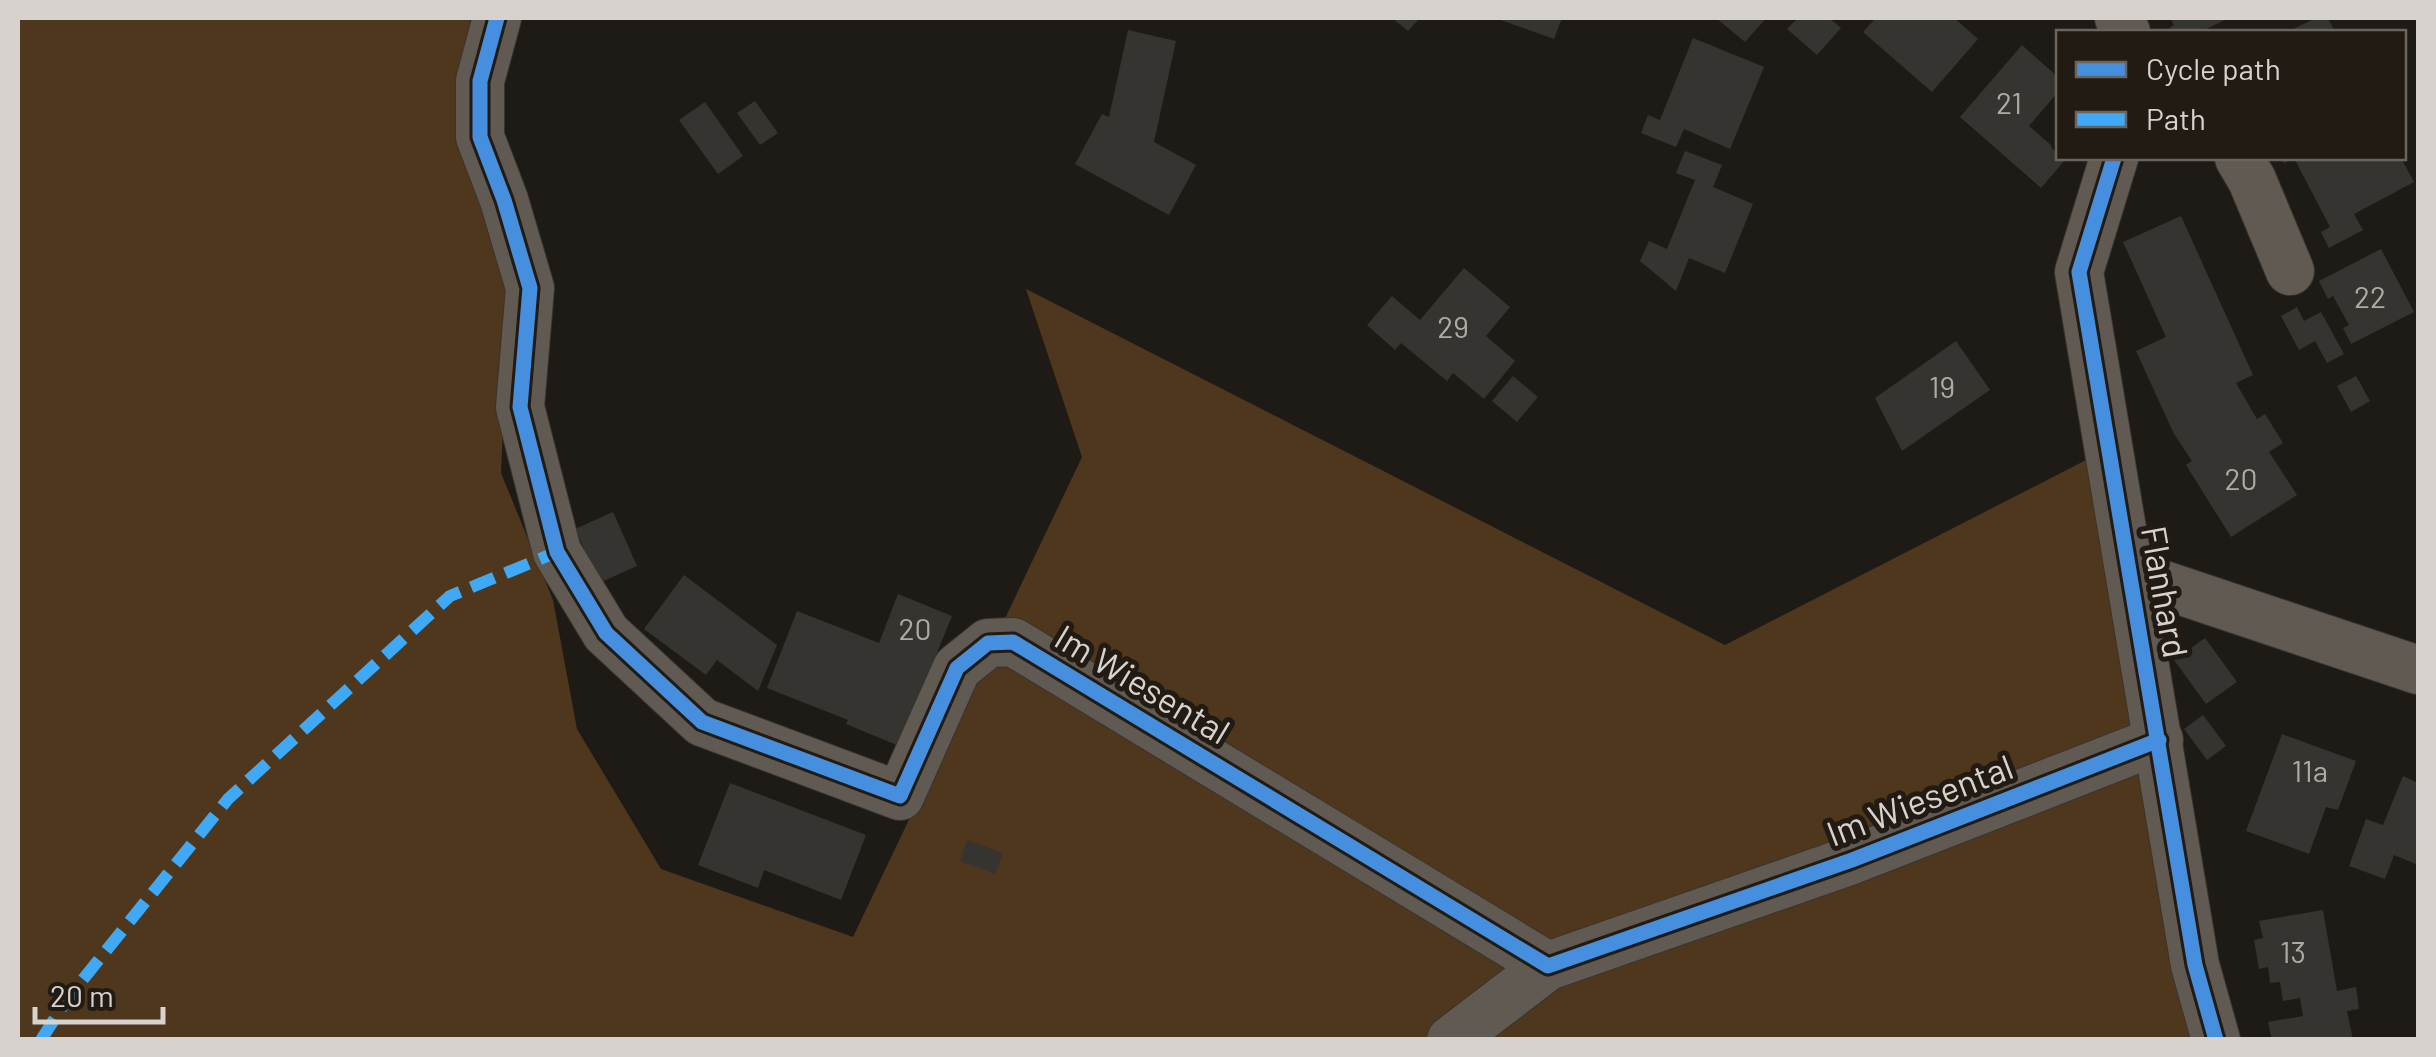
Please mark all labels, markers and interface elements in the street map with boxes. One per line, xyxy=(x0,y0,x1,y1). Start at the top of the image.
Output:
legend xyxy=(2056,30,2406,160)
text: Cycle path xyxy=(2146,50,2281,86)
house number: 21 xyxy=(1996,84,2022,120)
text: Path xyxy=(2146,100,2206,136)
house number: 22 xyxy=(2354,278,2386,314)
house number: 29 xyxy=(1437,308,1469,344)
house number: 19 xyxy=(1929,368,1955,404)
house number: 20 xyxy=(2224,460,2258,496)
street label: Flanhard xyxy=(2134,522,2198,661)
house number: 20 xyxy=(898,610,932,646)
street label: Im Wiesental xyxy=(1048,615,1238,752)
street label: Im Wiesental xyxy=(1820,744,2018,854)
house number: 11a xyxy=(2292,752,2328,788)
house number: 13 xyxy=(2280,933,2306,969)
scale bar xyxy=(35,962,162,1024)
text: 20 m xyxy=(50,977,114,1013)

